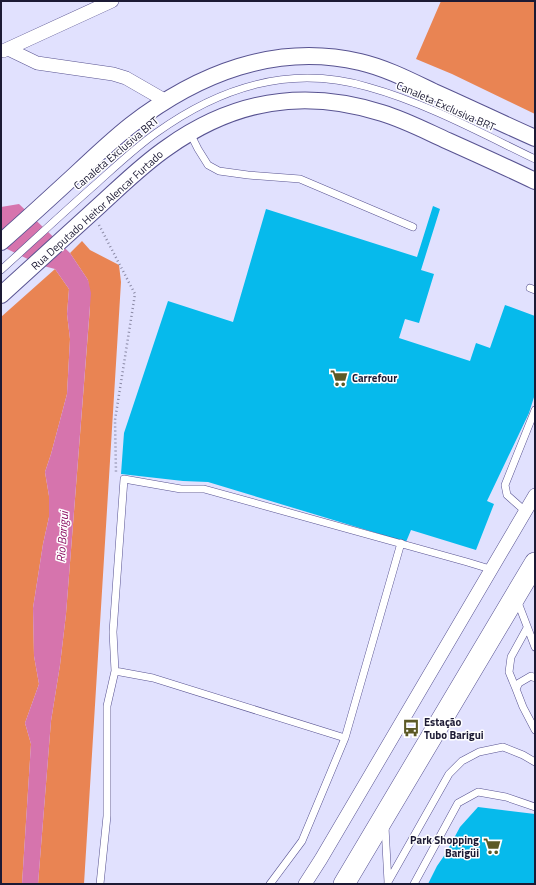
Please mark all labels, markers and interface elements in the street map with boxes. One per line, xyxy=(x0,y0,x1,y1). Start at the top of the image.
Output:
street label: Canaleta Exclusiva BRT xyxy=(394,77,498,135)
street label: Canaleta Exclusiva BRT xyxy=(70,112,162,193)
street label: Rua Deputado Heitor Alencar Furtado xyxy=(27,146,167,274)
supermarket icon: Carrefour xyxy=(329,368,349,388)
place label: Carrefour xyxy=(352,370,397,386)
water label: Rio Barigui xyxy=(51,509,73,563)
place label: Estação Tubo Barigui xyxy=(424,714,484,743)
bus stop icon: Estação Tubo Barigui xyxy=(401,718,421,738)
place label: Park Shopping Barigüi xyxy=(410,832,479,861)
supermarket icon: Park Shopping Barigüi xyxy=(482,836,502,856)

